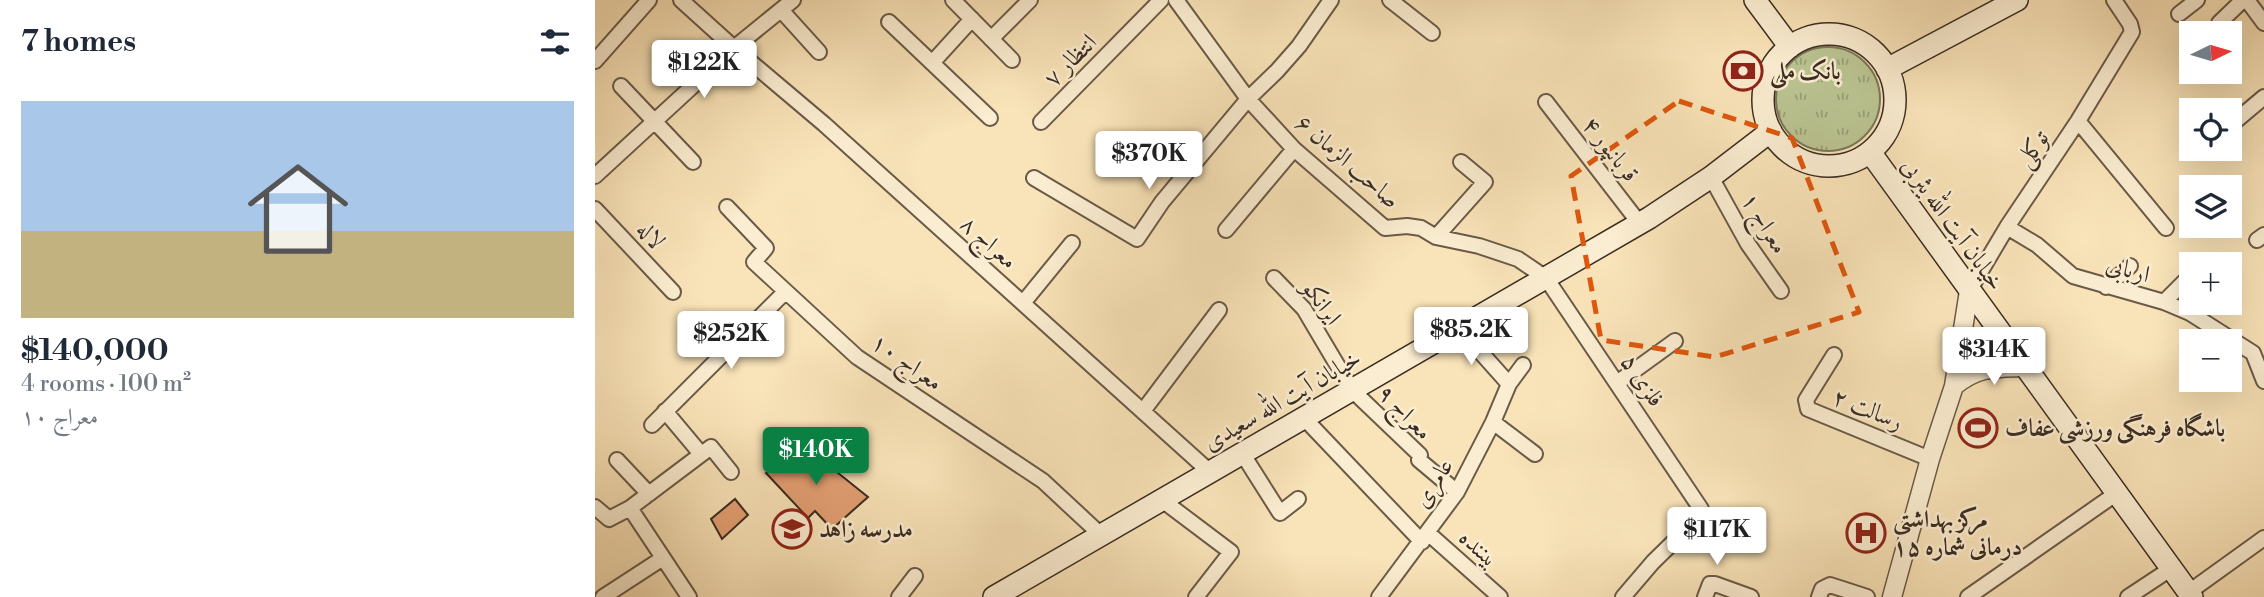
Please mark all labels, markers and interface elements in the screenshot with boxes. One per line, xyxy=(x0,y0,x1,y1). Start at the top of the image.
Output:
north arrow xyxy=(2179,21,2242,84)
map controls xyxy=(2179,21,2242,392)
text: 7 homes xyxy=(21,23,136,61)
icon: filters xyxy=(536,23,574,61)
street label: انتظار ۷ xyxy=(1038,28,1104,94)
pin: $122K xyxy=(655,41,753,100)
text: $122K xyxy=(668,49,740,77)
bank icon: بانک ملی xyxy=(1722,50,1764,92)
place label: بانک ملی xyxy=(1769,57,1841,90)
button: locate xyxy=(2179,98,2242,161)
street label: صاحب الزمان ۶ xyxy=(1289,108,1406,215)
street label: قربانپور ۴ xyxy=(1575,111,1645,188)
street label: توکلی xyxy=(2009,125,2057,175)
pin: $370K xyxy=(1100,132,1198,191)
text: $370K xyxy=(1111,140,1187,168)
icon: home xyxy=(235,146,361,272)
street label: خیابان آیت الله یثربی xyxy=(1893,149,2014,297)
button: layers xyxy=(2179,175,2242,238)
street label: معراج ۱ xyxy=(1730,187,1794,262)
street label: معراج ۸ xyxy=(950,209,1023,280)
street label: لاله xyxy=(630,215,671,256)
street label: اربابی xyxy=(2102,250,2153,291)
button: + xyxy=(2179,252,2242,315)
street label: ایرانکو xyxy=(1294,272,1348,331)
pin: $85.2K xyxy=(1414,308,1528,367)
pin: $252K xyxy=(682,312,780,371)
text: $85.2K xyxy=(1430,316,1512,344)
text: $252K xyxy=(693,320,769,348)
street label: معراج ۱۰ xyxy=(862,327,948,402)
pin: $314K xyxy=(1945,328,2043,387)
button: − xyxy=(2179,329,2242,392)
text: $140,000 xyxy=(21,332,168,370)
text: $314K xyxy=(1958,336,2030,364)
street label: خیابان آیت الله سعیدی xyxy=(1196,339,1367,458)
street label: فلزی ۵ xyxy=(1614,348,1671,413)
text: 4 rooms · 100 m² xyxy=(21,370,191,398)
street label: معراج ۹ xyxy=(1367,378,1438,450)
street label: رسالت ۲ xyxy=(1828,382,1907,438)
text: معراج ۱۰ xyxy=(21,403,98,431)
sports icon: باشگاه فرهنگی ورزشی عفاف xyxy=(1957,407,1999,449)
place label: باشگاه فرهنگی ورزشی عفاف xyxy=(2005,412,2225,445)
pin: $140K xyxy=(767,428,865,487)
text: $140K xyxy=(779,436,853,464)
street label: عامری xyxy=(1407,453,1461,514)
place label: مرکز بهداشتی درمانی شماره ۱۵ xyxy=(1893,505,2022,563)
school or university icon: مدرسه زاهد xyxy=(771,508,813,550)
pin: $117K xyxy=(1668,508,1766,567)
hospital icon: مرکز بهداشتی درمانی شماره ۱۵ xyxy=(1845,512,1887,554)
place label: مدرسه زاهد xyxy=(819,515,913,545)
text: $117K xyxy=(1683,516,1751,544)
street label: بیننده xyxy=(1452,523,1504,574)

